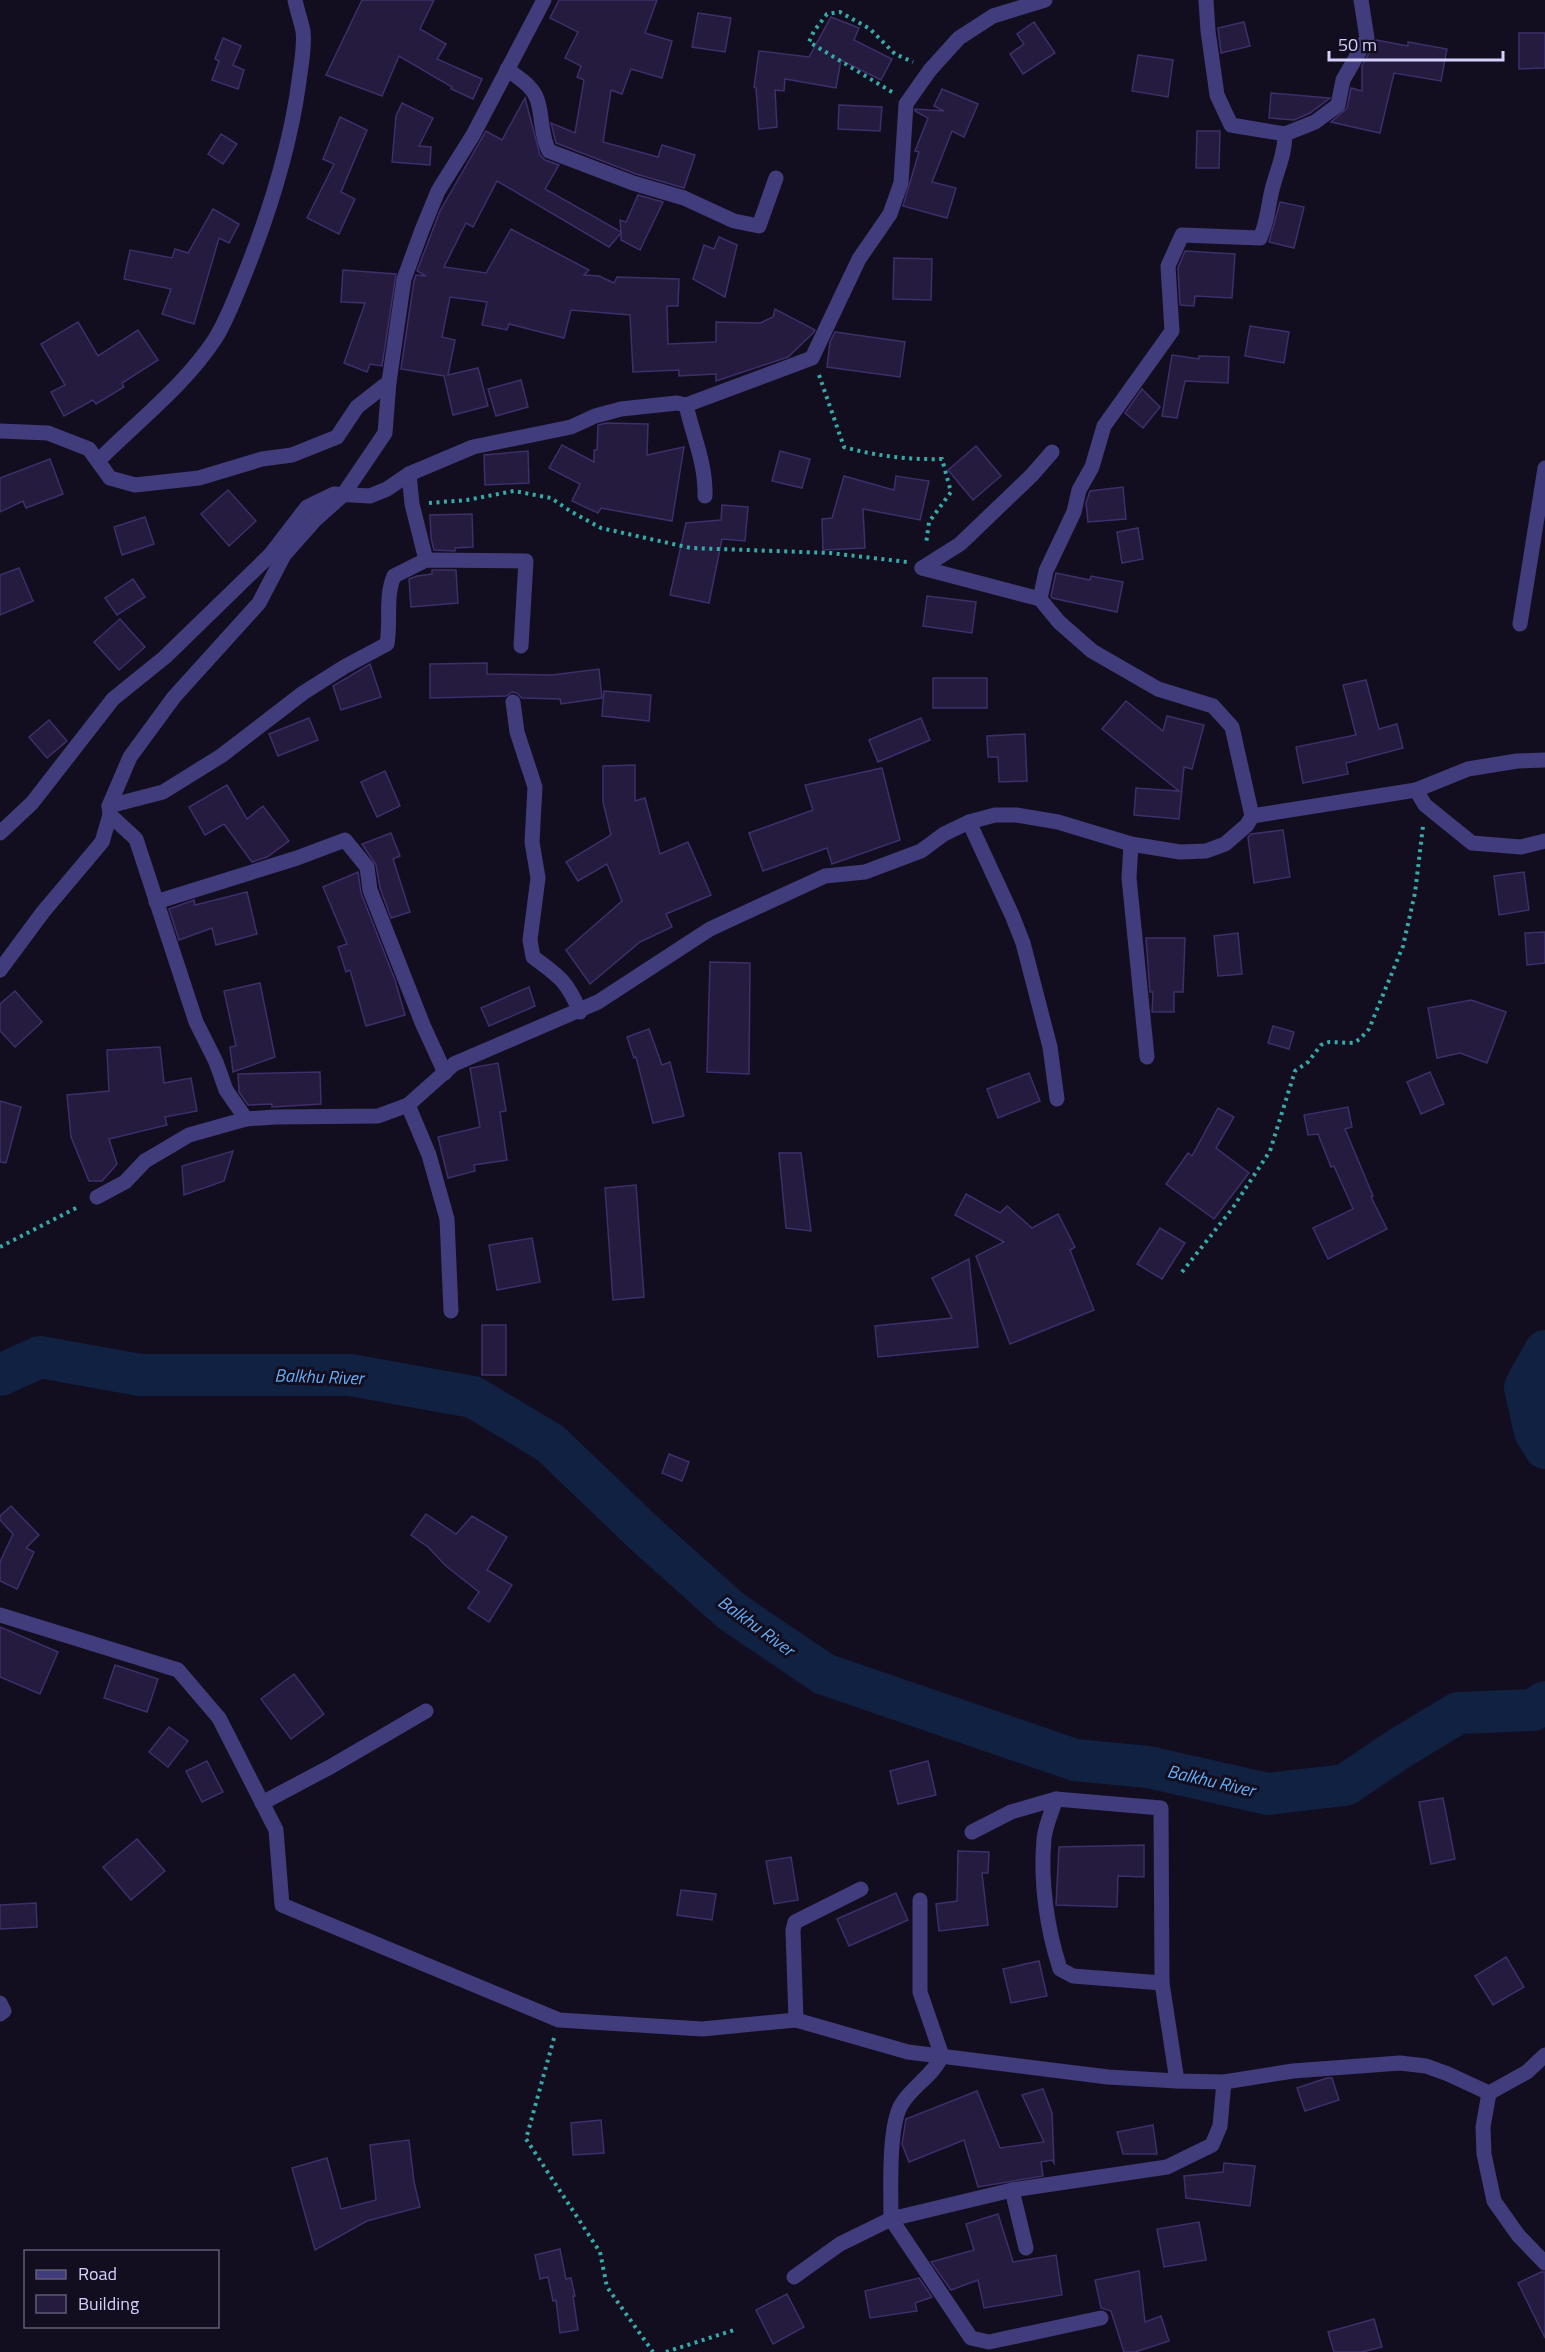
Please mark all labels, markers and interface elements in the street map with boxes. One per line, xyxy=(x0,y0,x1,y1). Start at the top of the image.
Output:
scale bar xyxy=(1329,24,1503,62)
text: 50 m xyxy=(1338,31,1377,58)
water label: Balkhu River xyxy=(274,1361,366,1392)
water label: Balkhu River xyxy=(712,1589,802,1664)
water label: Balkhu River xyxy=(1165,1757,1260,1804)
legend xyxy=(24,2250,219,2328)
text: Road xyxy=(78,2260,117,2287)
text: Building xyxy=(78,2290,139,2317)

